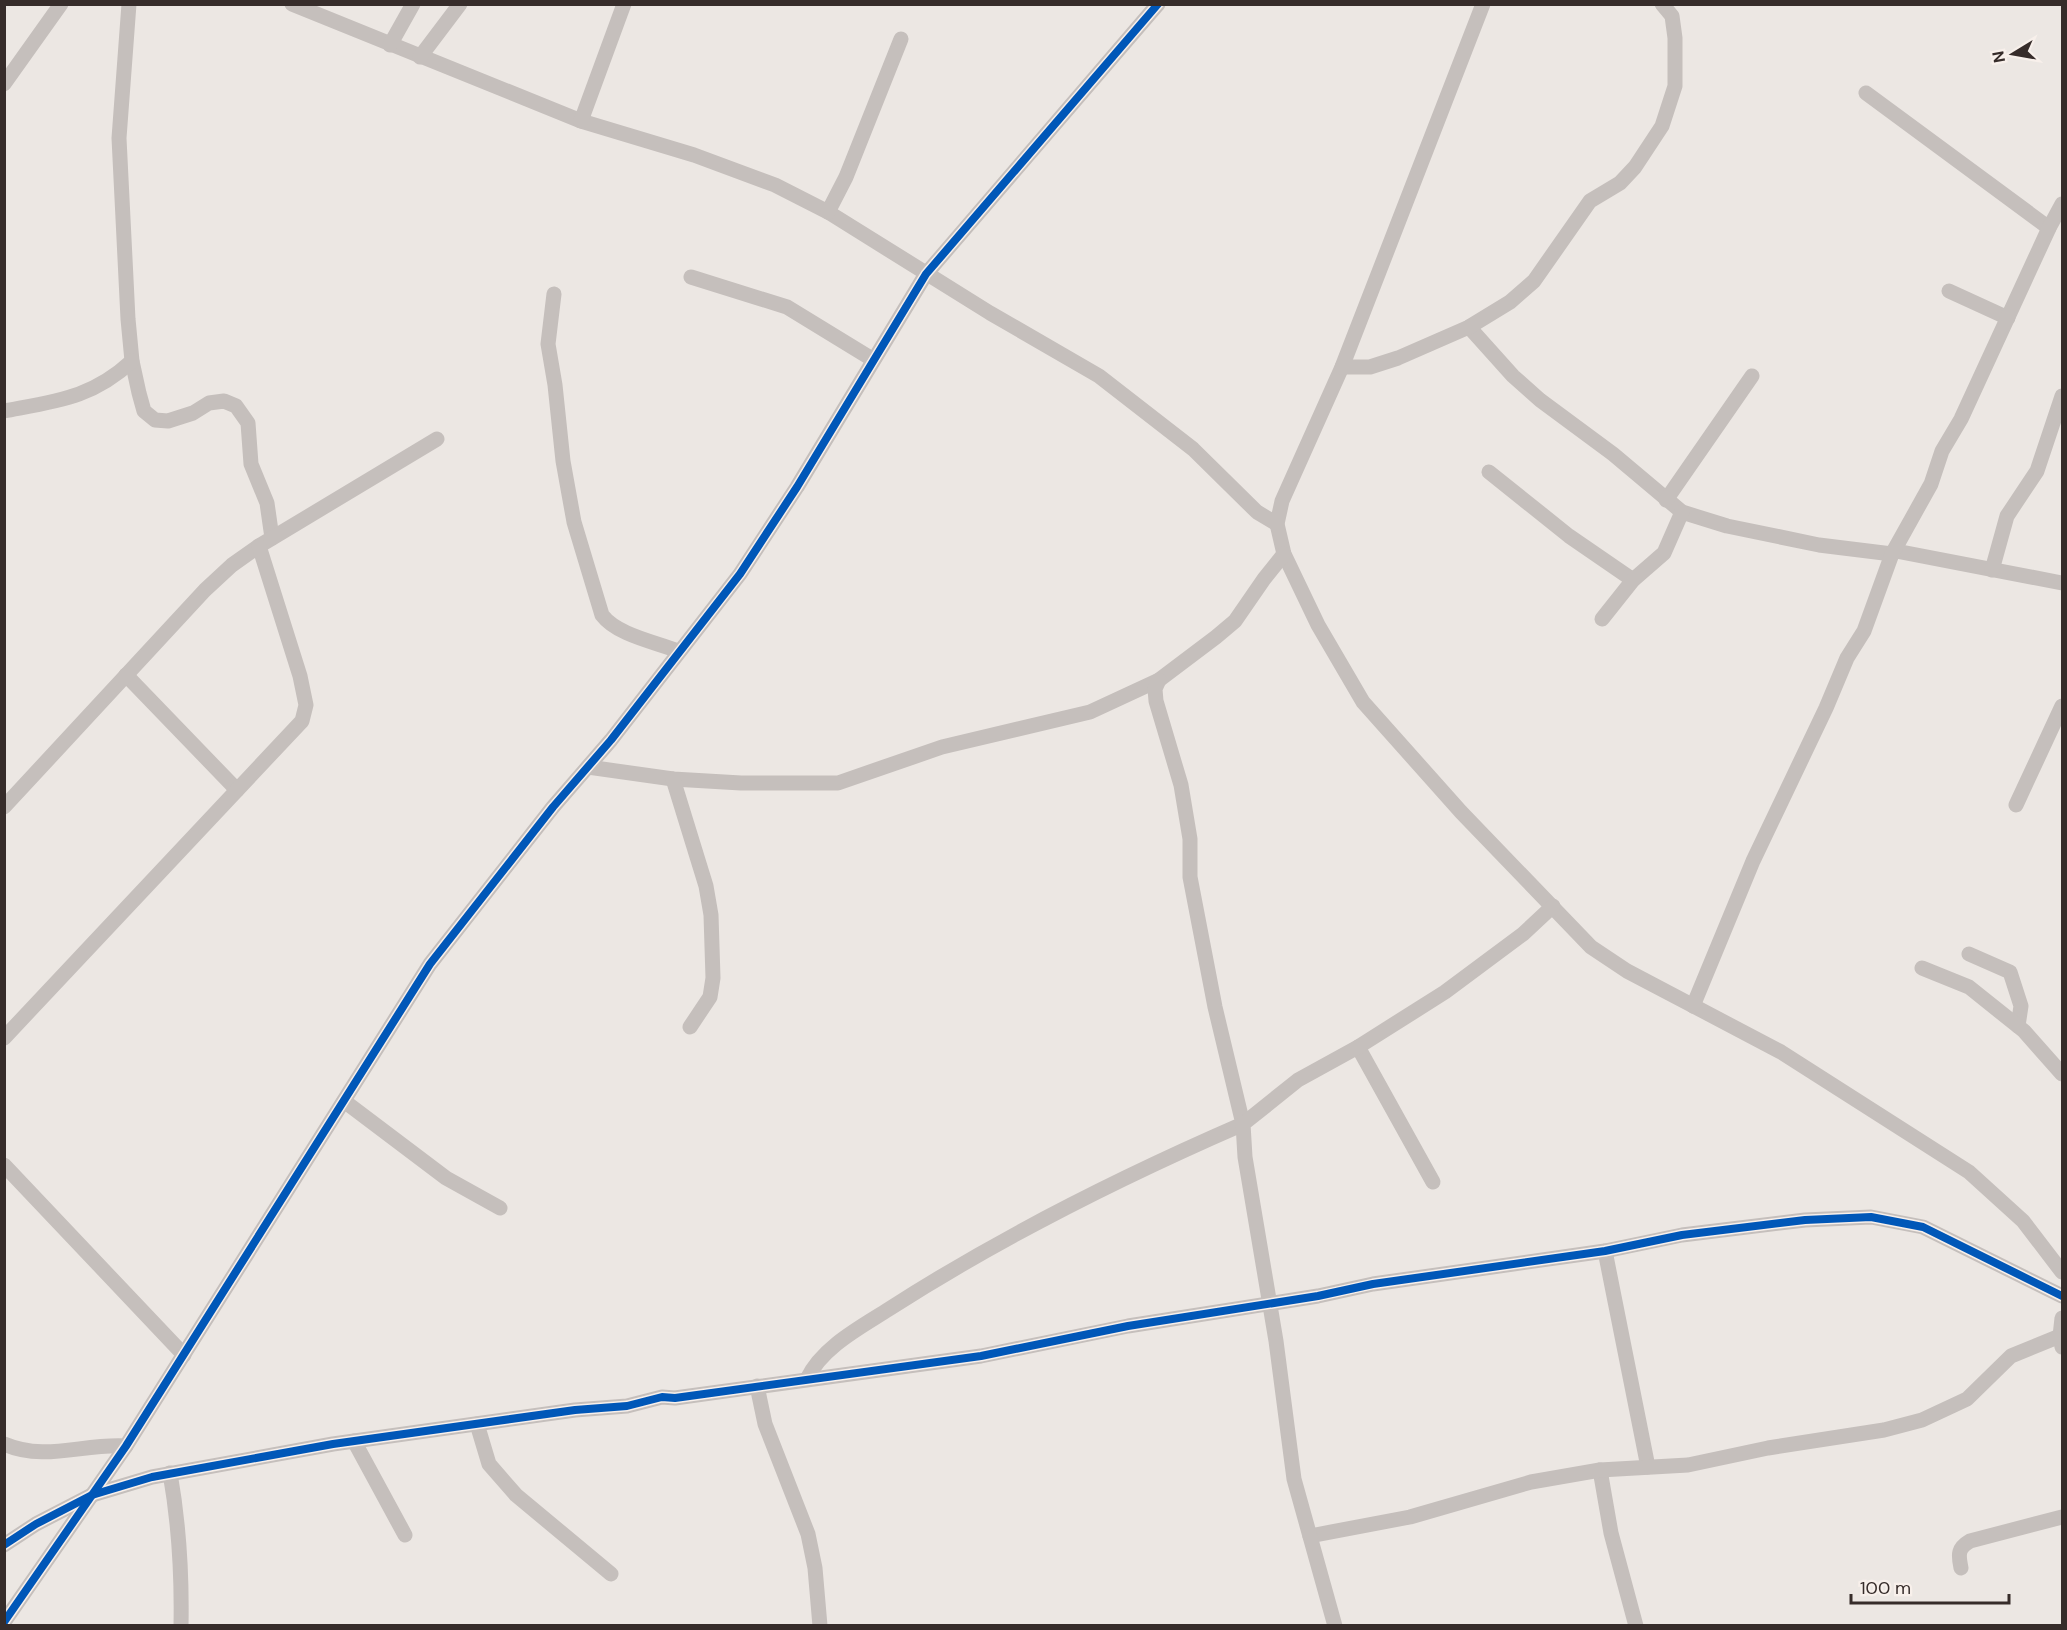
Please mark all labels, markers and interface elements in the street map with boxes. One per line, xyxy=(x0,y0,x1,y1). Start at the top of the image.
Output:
north arrow xyxy=(1983,24,2043,84)
text: N xyxy=(1987,49,2010,64)
scale bar xyxy=(1851,1567,2008,1605)
text: 100 m xyxy=(1860,1576,1911,1600)

